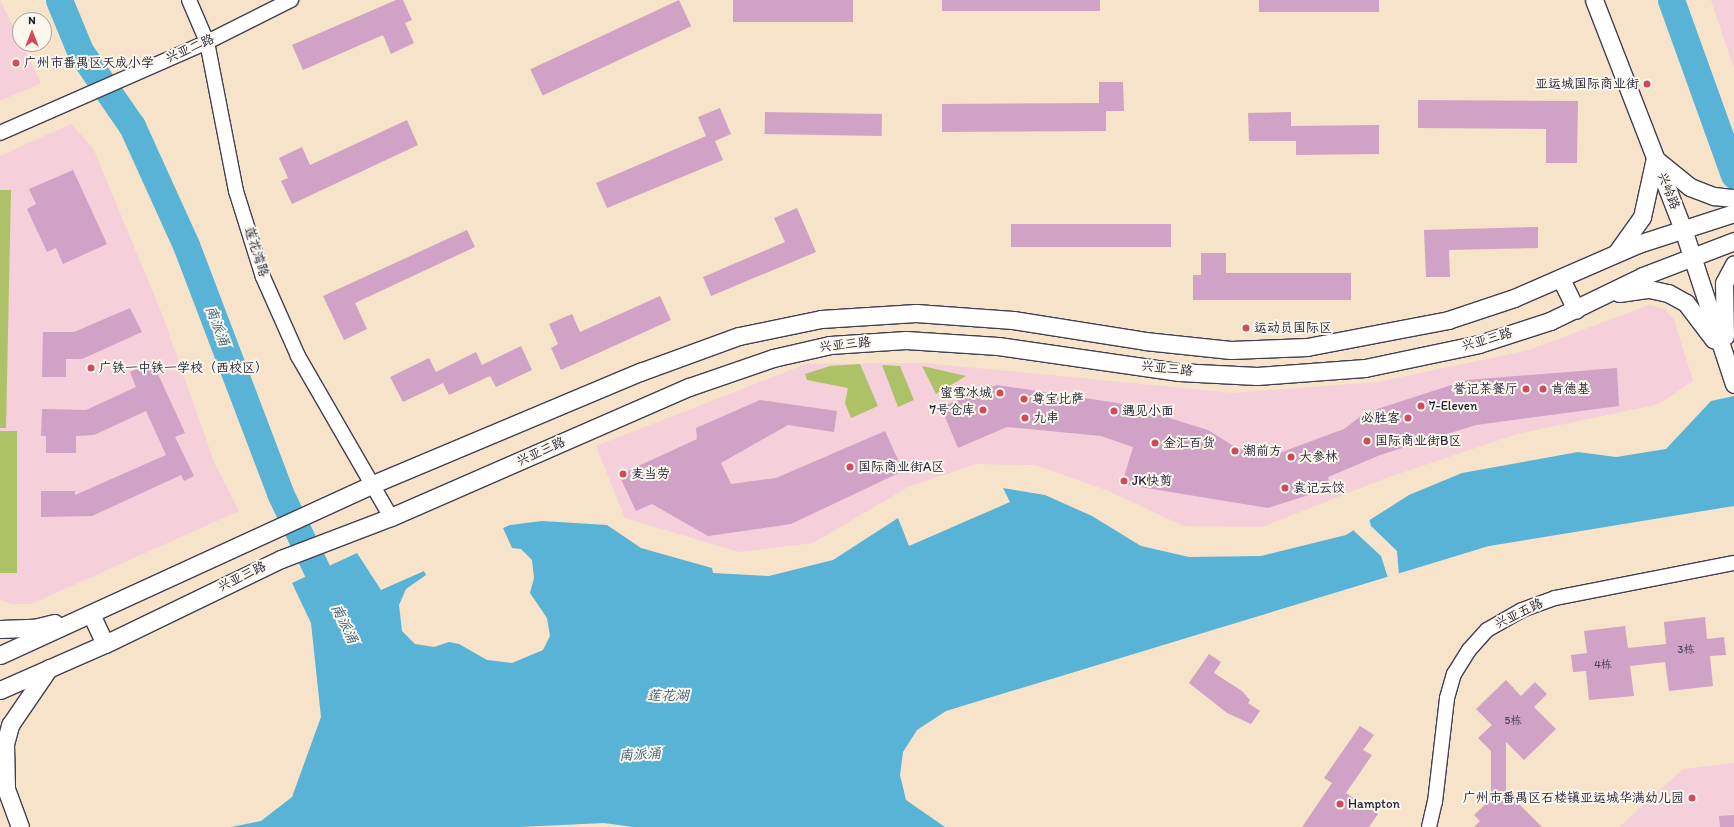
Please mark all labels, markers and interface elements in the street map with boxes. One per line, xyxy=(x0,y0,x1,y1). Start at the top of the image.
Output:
north arrow xyxy=(12,12,52,52)
text: N xyxy=(28,14,36,27)
street label: 兴亚二路 xyxy=(163,31,217,67)
place label: 广州市番禺区天成小学 xyxy=(24,55,154,71)
marker: 广州市番禺区天成小学 xyxy=(11,58,21,68)
place label: 亚运城国际商业街 xyxy=(1535,76,1639,92)
marker: 亚运城国际商业街 xyxy=(1642,79,1652,89)
street label: 兴岭路 xyxy=(1653,170,1683,212)
street label: 莲花湾路 xyxy=(241,225,271,279)
water label: 南派涌 xyxy=(202,303,232,349)
place label: 运动员国际区 xyxy=(1254,320,1332,336)
marker: 运动员国际区 xyxy=(1241,323,1251,333)
street label: 兴亚三路 xyxy=(1460,325,1514,355)
street label: 兴亚三路 xyxy=(818,335,872,355)
street label: 兴亚三路 xyxy=(1140,359,1194,379)
place label: 广铁一中铁一学校（西校区） xyxy=(99,360,268,376)
marker: 广铁一中铁一学校（西校区） xyxy=(86,363,96,373)
place label: 誉记茶餐厅 xyxy=(1453,381,1518,397)
place label: 肯德基 xyxy=(1551,381,1590,397)
marker: 誉记茶餐厅 xyxy=(1521,384,1531,394)
marker: 肯德基 xyxy=(1538,384,1548,394)
place label: 蜜雪冰城 xyxy=(940,385,992,401)
marker: 蜜雪冰城 xyxy=(995,388,1005,398)
place label: 尊宝比萨 xyxy=(1032,391,1084,407)
marker: 尊宝比萨 xyxy=(1019,394,1029,404)
place label: 7-Eleven xyxy=(1429,398,1477,414)
marker: 7-Eleven xyxy=(1416,401,1426,411)
place label: 7号仓库 xyxy=(930,402,975,418)
place label: 遇见小面 xyxy=(1122,403,1174,419)
marker: 7号仓库 xyxy=(978,405,988,415)
marker: 遇见小面 xyxy=(1109,406,1119,416)
place label: 九串 xyxy=(1033,410,1059,426)
place label: 必胜客 xyxy=(1361,410,1400,426)
marker: 九串 xyxy=(1020,413,1030,423)
marker: 必胜客 xyxy=(1403,413,1413,423)
place label: 国际商业街B区 xyxy=(1375,433,1461,449)
street label: 兴亚三路 xyxy=(514,434,568,470)
place label: 金汇百货 xyxy=(1163,435,1215,451)
marker: 国际商业街B区 xyxy=(1362,436,1372,446)
marker: 金汇百货 xyxy=(1150,438,1160,448)
place label: 潮前方 xyxy=(1243,443,1282,459)
marker: 潮前方 xyxy=(1230,446,1240,456)
place label: 大参林 xyxy=(1299,449,1338,465)
marker: 大参林 xyxy=(1286,452,1296,462)
place label: 国际商业街A区 xyxy=(858,459,944,475)
marker: 国际商业街A区 xyxy=(845,462,855,472)
place label: 麦当劳 xyxy=(631,466,670,482)
marker: 麦当劳 xyxy=(618,469,628,479)
place label: JK快剪 xyxy=(1132,473,1173,489)
marker: JK快剪 xyxy=(1119,476,1129,486)
place label: 袁记云饺 xyxy=(1293,480,1345,496)
marker: 袁记云饺 xyxy=(1280,483,1290,493)
street label: 兴亚三路 xyxy=(215,559,269,595)
street label: 兴亚五路 xyxy=(1492,596,1546,632)
water label: 南派涌 xyxy=(327,601,361,647)
house number: 3栋 xyxy=(1678,643,1694,657)
house number: 4栋 xyxy=(1594,658,1612,672)
water label: 莲花湖 xyxy=(647,688,689,704)
house number: 5栋 xyxy=(1505,714,1521,728)
water label: 南派涌 xyxy=(619,746,661,764)
place label: 广州市番禺区石楼镇亚运城华满幼儿园 xyxy=(1463,790,1684,806)
marker: 广州市番禺区石楼镇亚运城华满幼儿园 xyxy=(1687,793,1697,803)
place label: Hampton xyxy=(1348,796,1400,812)
marker: Hampton xyxy=(1335,799,1345,809)

